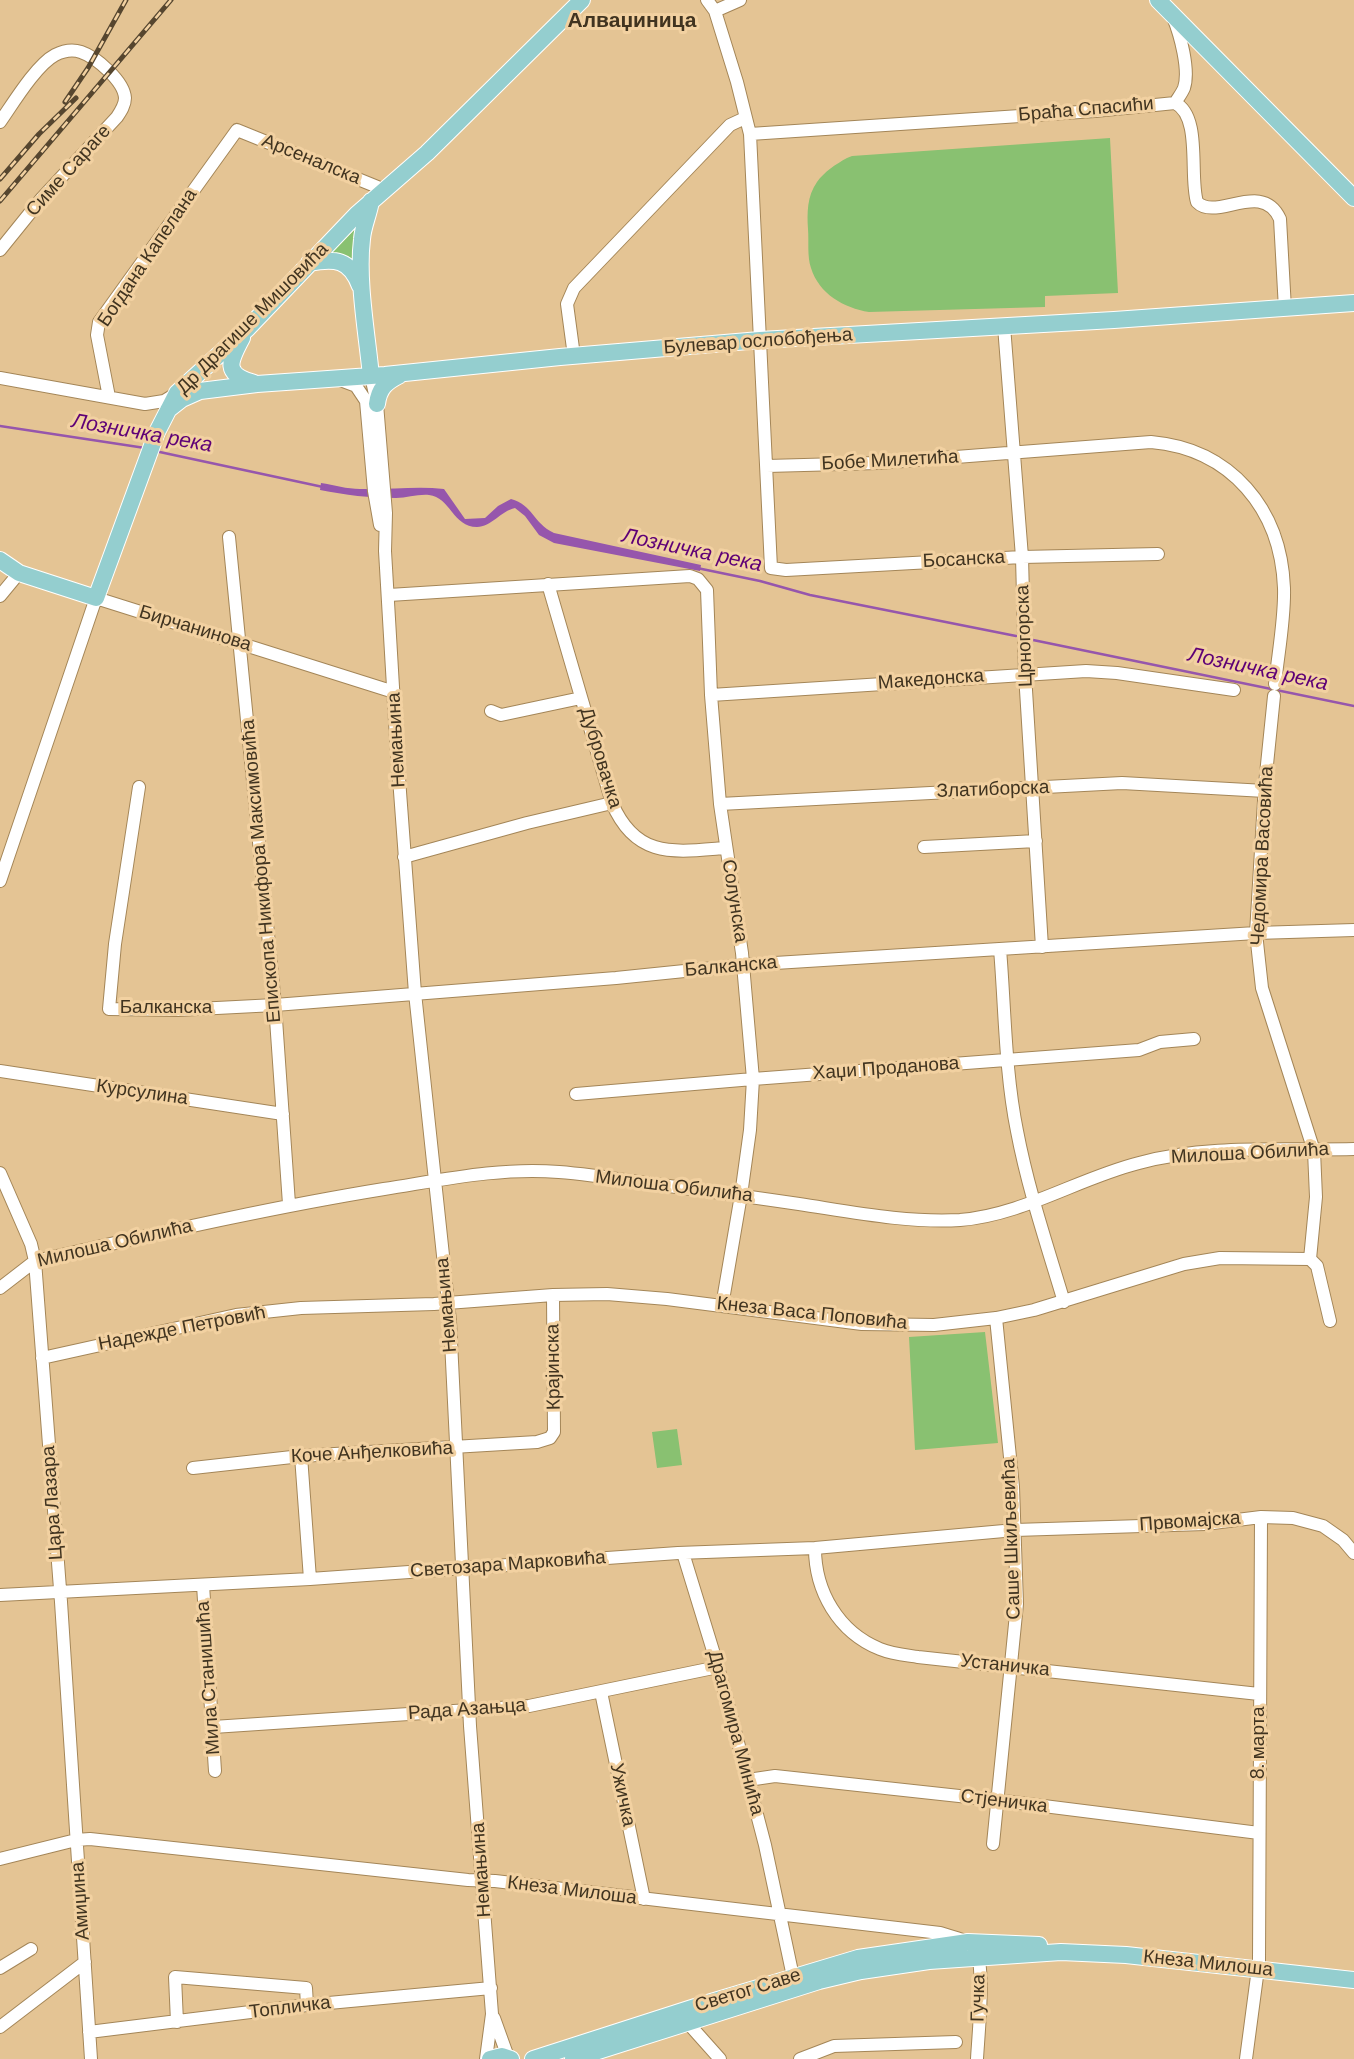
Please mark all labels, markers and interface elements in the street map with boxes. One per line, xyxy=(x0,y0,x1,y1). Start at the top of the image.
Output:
district label: Алваџиница xyxy=(568,8,696,34)
street label: Браћа Спасићи xyxy=(1017,93,1155,127)
street label: Симе Сараге xyxy=(22,120,116,222)
street label: Арсеналска xyxy=(258,130,364,190)
street label: Богдана Капелана xyxy=(93,185,203,331)
street label: Др Драгише Мишовића xyxy=(172,238,334,400)
street label: Булевар ослобођења xyxy=(663,324,853,360)
water label: Лозничка река xyxy=(70,409,214,459)
street label: Бобе Милетића xyxy=(821,446,959,476)
water label: Лозничка река xyxy=(620,524,764,578)
street label: Босанска xyxy=(922,546,1006,574)
street label: Црногорска xyxy=(1012,585,1038,687)
street label: Бирчанинова xyxy=(136,601,254,657)
water label: Лозничка река xyxy=(1186,643,1330,697)
street label: Македонска xyxy=(877,665,985,695)
street label: Немањина xyxy=(383,692,411,788)
street label: Дубровачка xyxy=(574,705,626,811)
street label: Епископа Никифора Максимовића xyxy=(237,718,287,1024)
street label: Чедомира Васовића xyxy=(1247,766,1279,946)
street label: Златиборска xyxy=(936,777,1050,803)
street label: Солунска xyxy=(716,858,752,944)
street label: Балканска xyxy=(684,952,778,982)
street label: Балканска xyxy=(120,997,212,1019)
street label: Хаџи Проданова xyxy=(812,1053,960,1085)
street label: Курсулина xyxy=(95,1075,189,1111)
street label: Милоша Обилића xyxy=(1170,1138,1330,1170)
street label: Милоша Обилића xyxy=(594,1166,754,1208)
street label: Милоша Обилића xyxy=(35,1215,195,1273)
street label: Немањина xyxy=(432,1257,462,1353)
street label: Кнеза Васа Поповића xyxy=(716,1293,908,1335)
street label: Надежде Петровић xyxy=(96,1302,268,1356)
street label: Крајинска xyxy=(542,1324,566,1410)
street label: Коче Анђелковића xyxy=(290,1437,454,1469)
street label: Цара Лазара xyxy=(38,1445,68,1561)
street label: Саше Шкиљевића xyxy=(998,1458,1026,1620)
street label: Првомајска xyxy=(1139,1507,1241,1537)
street label: Светозара Марковића xyxy=(409,1547,607,1583)
street label: Мила Станишића xyxy=(192,1600,226,1756)
street label: Драгомира Минића xyxy=(702,1648,768,1818)
street label: Устаничка xyxy=(959,1650,1051,1682)
street label: Рада Азањца xyxy=(407,1695,527,1725)
street label: 8. марта xyxy=(1248,1706,1270,1780)
street label: Ужичка xyxy=(604,1761,640,1829)
street label: Стјеничка xyxy=(959,1785,1049,1819)
street label: Немањина xyxy=(467,1822,497,1918)
street label: Амиџина xyxy=(67,1861,95,1941)
street label: Кнеза Милоша xyxy=(506,1872,638,1910)
street label: Кнеза Милоша xyxy=(1142,1946,1274,1982)
street label: Светог Саве xyxy=(692,1964,804,2018)
street label: Гучка xyxy=(967,1974,991,2022)
street label: Топличка xyxy=(248,1992,332,2024)

